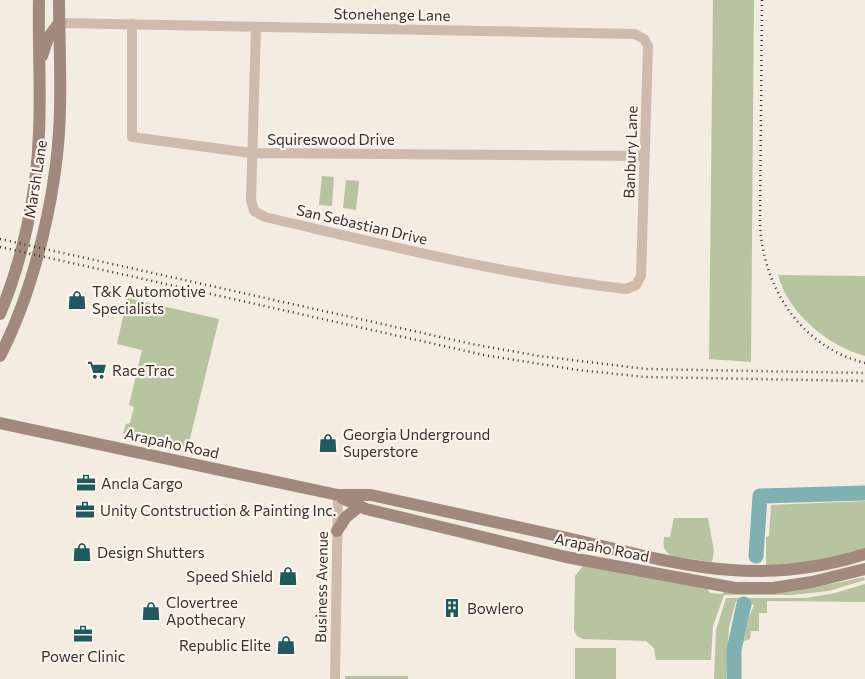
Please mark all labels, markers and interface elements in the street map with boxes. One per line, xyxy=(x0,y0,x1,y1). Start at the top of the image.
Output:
street label: Stonehenge Lane xyxy=(333,4,451,24)
street label: Banbury Lane xyxy=(619,105,641,199)
street label: Squireswood Drive xyxy=(267,130,395,148)
street label: Marsh Lane xyxy=(20,138,50,219)
street label: San Sebastian Drive xyxy=(295,200,429,248)
place label: T&K Automotive Specialists xyxy=(92,282,206,317)
shop icon: T&K Automotive Specialists xyxy=(66,289,88,311)
supermarket icon: RaceTrac xyxy=(86,359,108,381)
place label: RaceTrac xyxy=(112,361,175,379)
street label: Arapaho Road xyxy=(123,424,221,462)
place label: Georgia Underground Superstore xyxy=(343,425,490,460)
shop icon: Georgia Underground Superstore xyxy=(317,432,339,454)
office icon: Ancla Cargo xyxy=(75,472,97,494)
place label: Ancla Cargo xyxy=(101,474,183,492)
office icon: Unity Contstruction & Painting Inc. xyxy=(74,499,96,521)
place label: Unity Contstruction & Painting Inc. xyxy=(100,501,336,519)
street label: Arapaho Road xyxy=(553,529,651,565)
street label: Business Avenue xyxy=(311,531,331,643)
shop icon: Design Shutters xyxy=(71,541,93,563)
place label: Design Shutters xyxy=(97,543,205,561)
shop icon: Speed Shield xyxy=(277,565,299,587)
place label: Speed Shield xyxy=(186,567,273,585)
place label: Clovertree Apothecary xyxy=(166,593,246,628)
building icon: Bowlero xyxy=(441,597,463,619)
place label: Bowlero xyxy=(467,599,524,617)
shop icon: Clovertree Apothecary xyxy=(140,600,162,622)
office icon: Power Clinic xyxy=(72,623,94,645)
shop icon: Republic Elite xyxy=(275,634,297,656)
place label: Republic Elite xyxy=(179,636,271,654)
place label: Power Clinic xyxy=(41,647,125,665)

